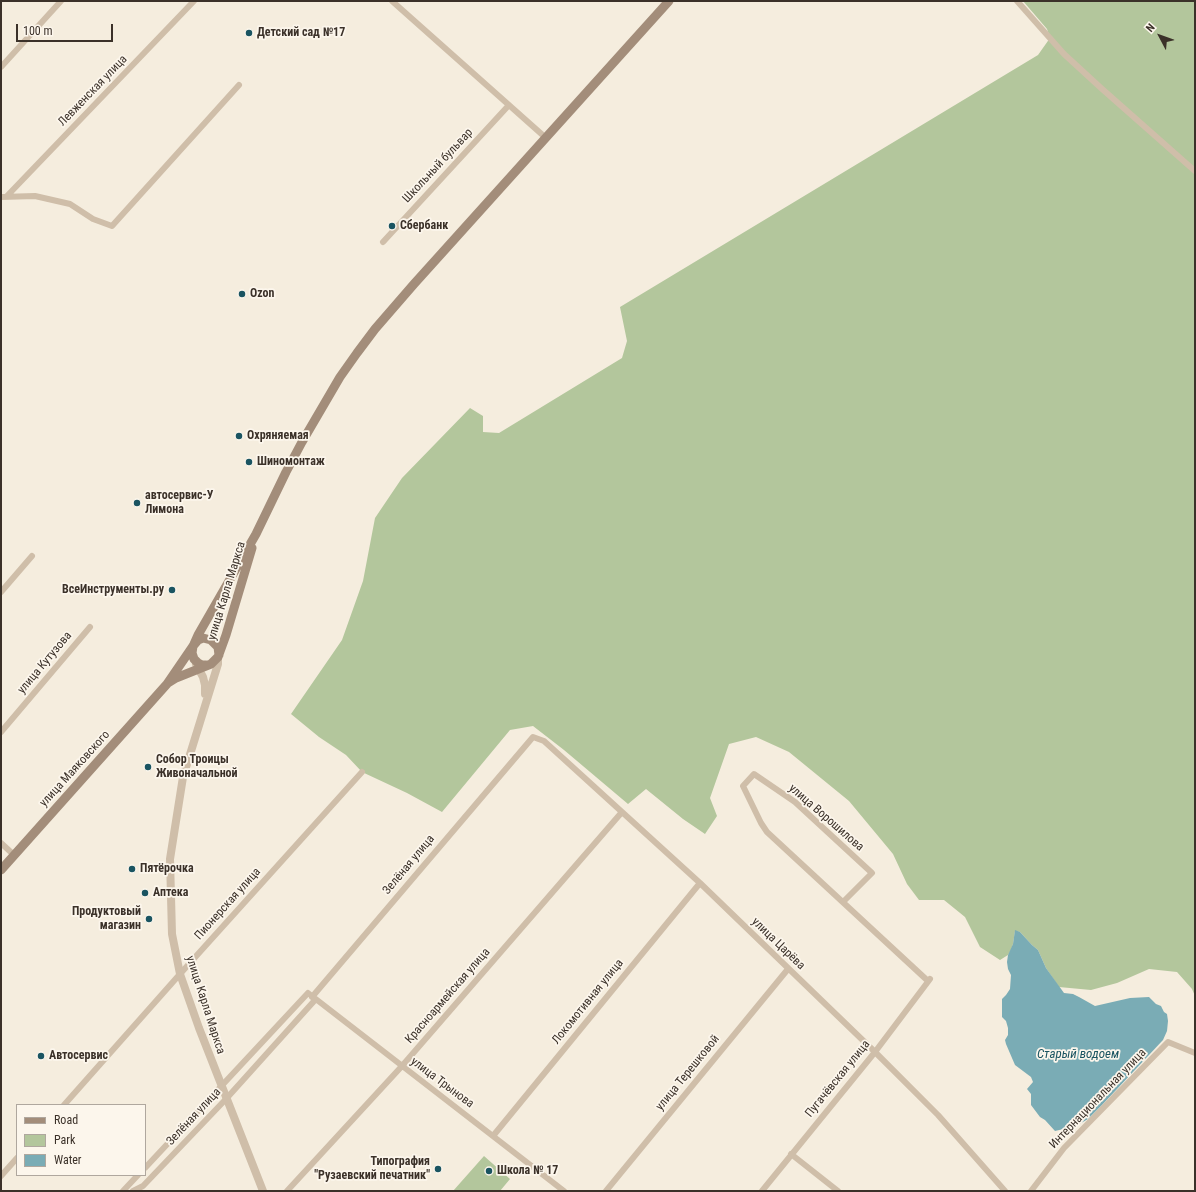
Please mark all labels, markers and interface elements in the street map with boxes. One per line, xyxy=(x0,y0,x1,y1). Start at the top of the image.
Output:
scale bar xyxy=(18,16,115,42)
north arrow xyxy=(1140,16,1180,56)
text: N xyxy=(1143,21,1158,35)
text: 100 m xyxy=(23,24,53,38)
place label: Детский сад №17 xyxy=(257,26,345,40)
marker: Детский сад №17 xyxy=(244,28,254,38)
street label: Левженская улица xyxy=(55,52,131,130)
street label: Школьный бульвар xyxy=(400,126,476,206)
place label: Сбербанк xyxy=(400,219,448,233)
marker: Сбербанк xyxy=(387,221,397,231)
place label: Ozon xyxy=(250,287,274,301)
marker: Ozon xyxy=(237,289,247,299)
place label: Охряняемая xyxy=(247,429,309,443)
marker: Охряняемая xyxy=(234,431,244,441)
place label: Шиномонтаж xyxy=(257,455,325,469)
marker: Шиномонтаж xyxy=(244,457,254,467)
place label: автосервис-У Лимона xyxy=(145,489,213,517)
marker: автосервис-У Лимона xyxy=(132,498,142,508)
street label: улица Карла Маркса xyxy=(205,540,249,642)
place label: ВсеИнструменты.ру xyxy=(62,583,164,597)
marker: ВсеИнструменты.ру xyxy=(167,585,177,595)
street label: улица Кутузова xyxy=(15,629,75,697)
street label: улица Маяковского xyxy=(37,728,113,810)
place label: Собор Троицы Живоначальной xyxy=(156,753,238,781)
marker: Собор Троицы Живоначальной xyxy=(143,762,153,772)
street label: улица Ворошилова xyxy=(786,781,866,855)
street label: Зелёная улица xyxy=(380,832,438,898)
place label: Пятёрочка xyxy=(140,862,194,876)
marker: Пятёрочка xyxy=(127,864,137,874)
street label: Пионерская улица xyxy=(192,865,264,943)
place label: Аптека xyxy=(153,886,188,900)
marker: Аптека xyxy=(140,888,150,898)
place label: Продуктовый магазин xyxy=(72,905,141,933)
marker: Продуктовый магазин xyxy=(144,914,154,924)
street label: улица Царёва xyxy=(748,915,808,973)
street label: Красноармейская улица xyxy=(403,945,493,1047)
street label: улица Карла Маркса xyxy=(182,954,228,1056)
street label: Локомотивная улица xyxy=(549,957,627,1047)
street label: улица Терешковой xyxy=(653,1032,723,1114)
street label: Пугачёвская улица xyxy=(803,1038,873,1120)
street label: Интернациональная улица xyxy=(1047,1046,1149,1152)
water label: Старый водоем xyxy=(1037,1047,1119,1063)
place label: Автосервис xyxy=(49,1049,108,1063)
marker: Автосервис xyxy=(36,1051,46,1061)
street label: улица Трынова xyxy=(408,1055,476,1111)
street label: Зелёная улица xyxy=(164,1085,224,1149)
legend xyxy=(16,1104,146,1176)
text: Road xyxy=(54,1113,78,1127)
text: Park xyxy=(54,1133,75,1147)
text: Water xyxy=(54,1153,82,1167)
place label: Типография "Рузаевский печатник" xyxy=(314,1155,430,1183)
marker: Типография "Рузаевский печатник" xyxy=(433,1164,443,1174)
place label: Школа № 17 xyxy=(497,1164,558,1178)
marker: Школа № 17 xyxy=(484,1166,494,1176)

